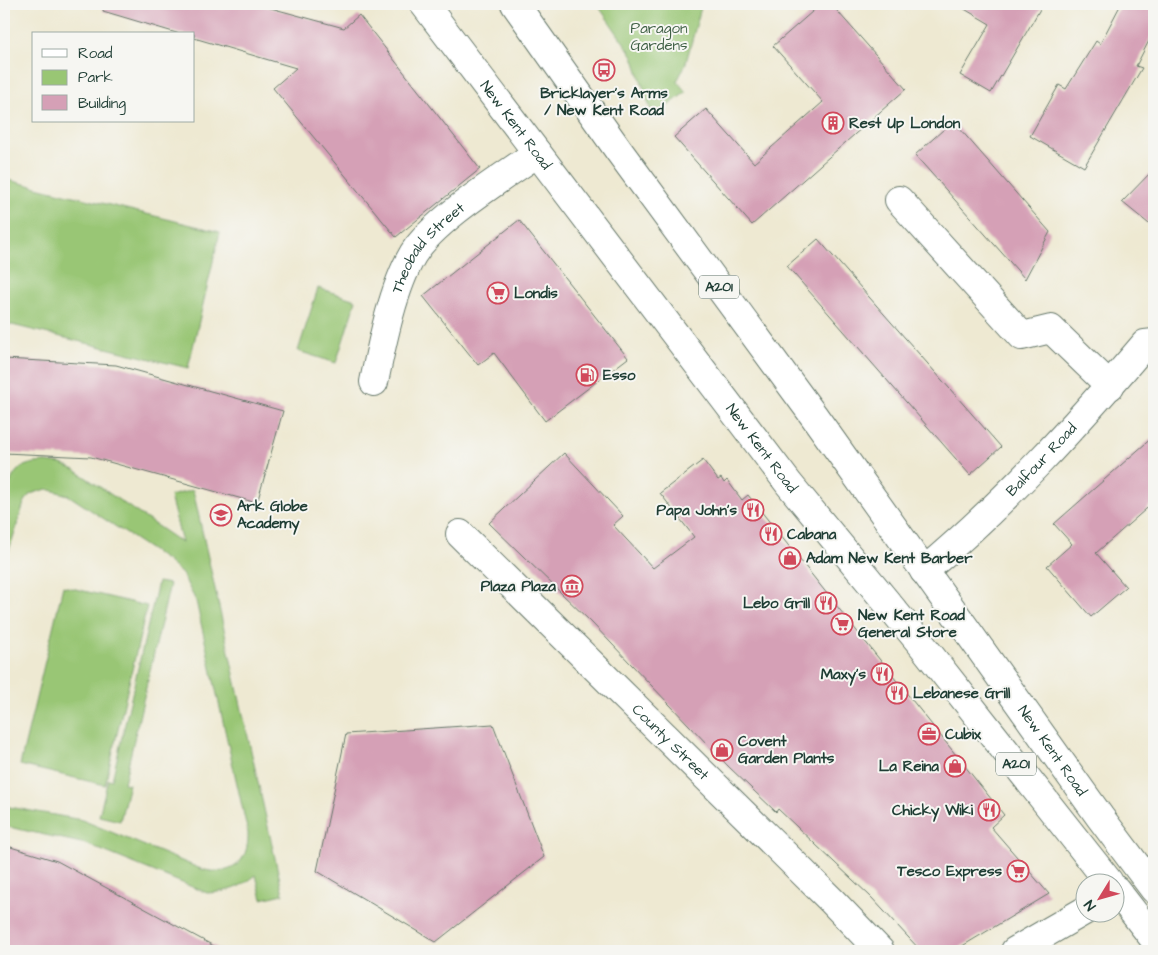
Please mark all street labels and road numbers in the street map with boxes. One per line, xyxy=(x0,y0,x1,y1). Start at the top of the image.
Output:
street label: New Kent Road xyxy=(475,76,557,174)
street label: Theobald Street xyxy=(386,197,469,296)
road number: A201 xyxy=(699,276,739,298)
street label: New Kent Road xyxy=(721,399,803,497)
street label: Balfour Road xyxy=(1001,418,1082,501)
street label: County Street xyxy=(627,699,714,785)
street label: New Kent Road xyxy=(1013,701,1092,800)
road number: A201 xyxy=(996,752,1036,776)

